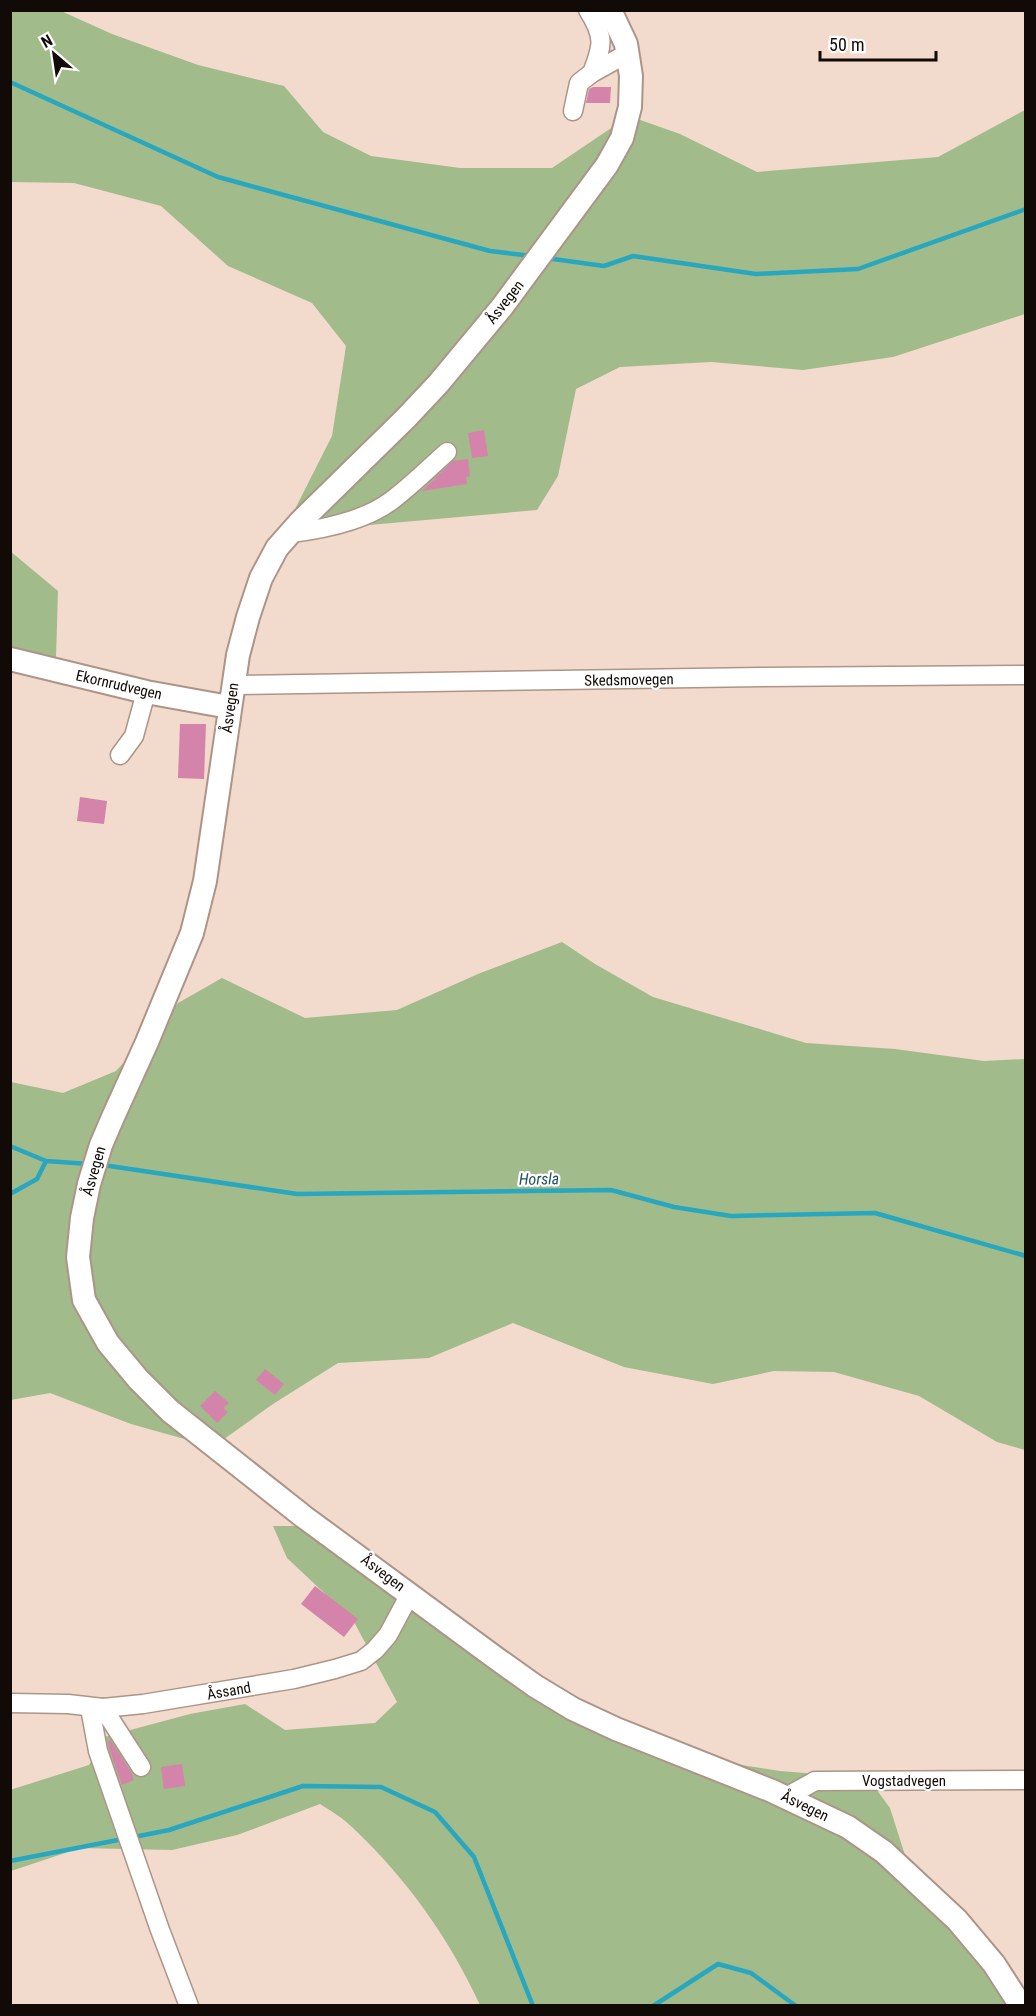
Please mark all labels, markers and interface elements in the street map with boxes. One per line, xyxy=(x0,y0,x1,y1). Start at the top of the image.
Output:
north arrow xyxy=(24,24,84,84)
scale bar xyxy=(820,24,936,62)
text: N xyxy=(38,31,56,52)
text: 50 m xyxy=(829,34,864,55)
street label: Åsvegen xyxy=(482,277,528,327)
street label: Ekornrudvegen xyxy=(74,666,164,704)
street label: Skedsmovegen xyxy=(584,670,674,690)
street label: Åsvegen xyxy=(218,682,242,734)
street label: Åsvegen xyxy=(78,1144,110,1198)
water label: Horsla xyxy=(519,1169,559,1189)
street label: Åsvegen xyxy=(357,1551,409,1595)
street label: Åssand xyxy=(206,1678,252,1704)
street label: Vogstadvegen xyxy=(862,1772,946,1790)
street label: Åsvegen xyxy=(778,1787,832,1825)

